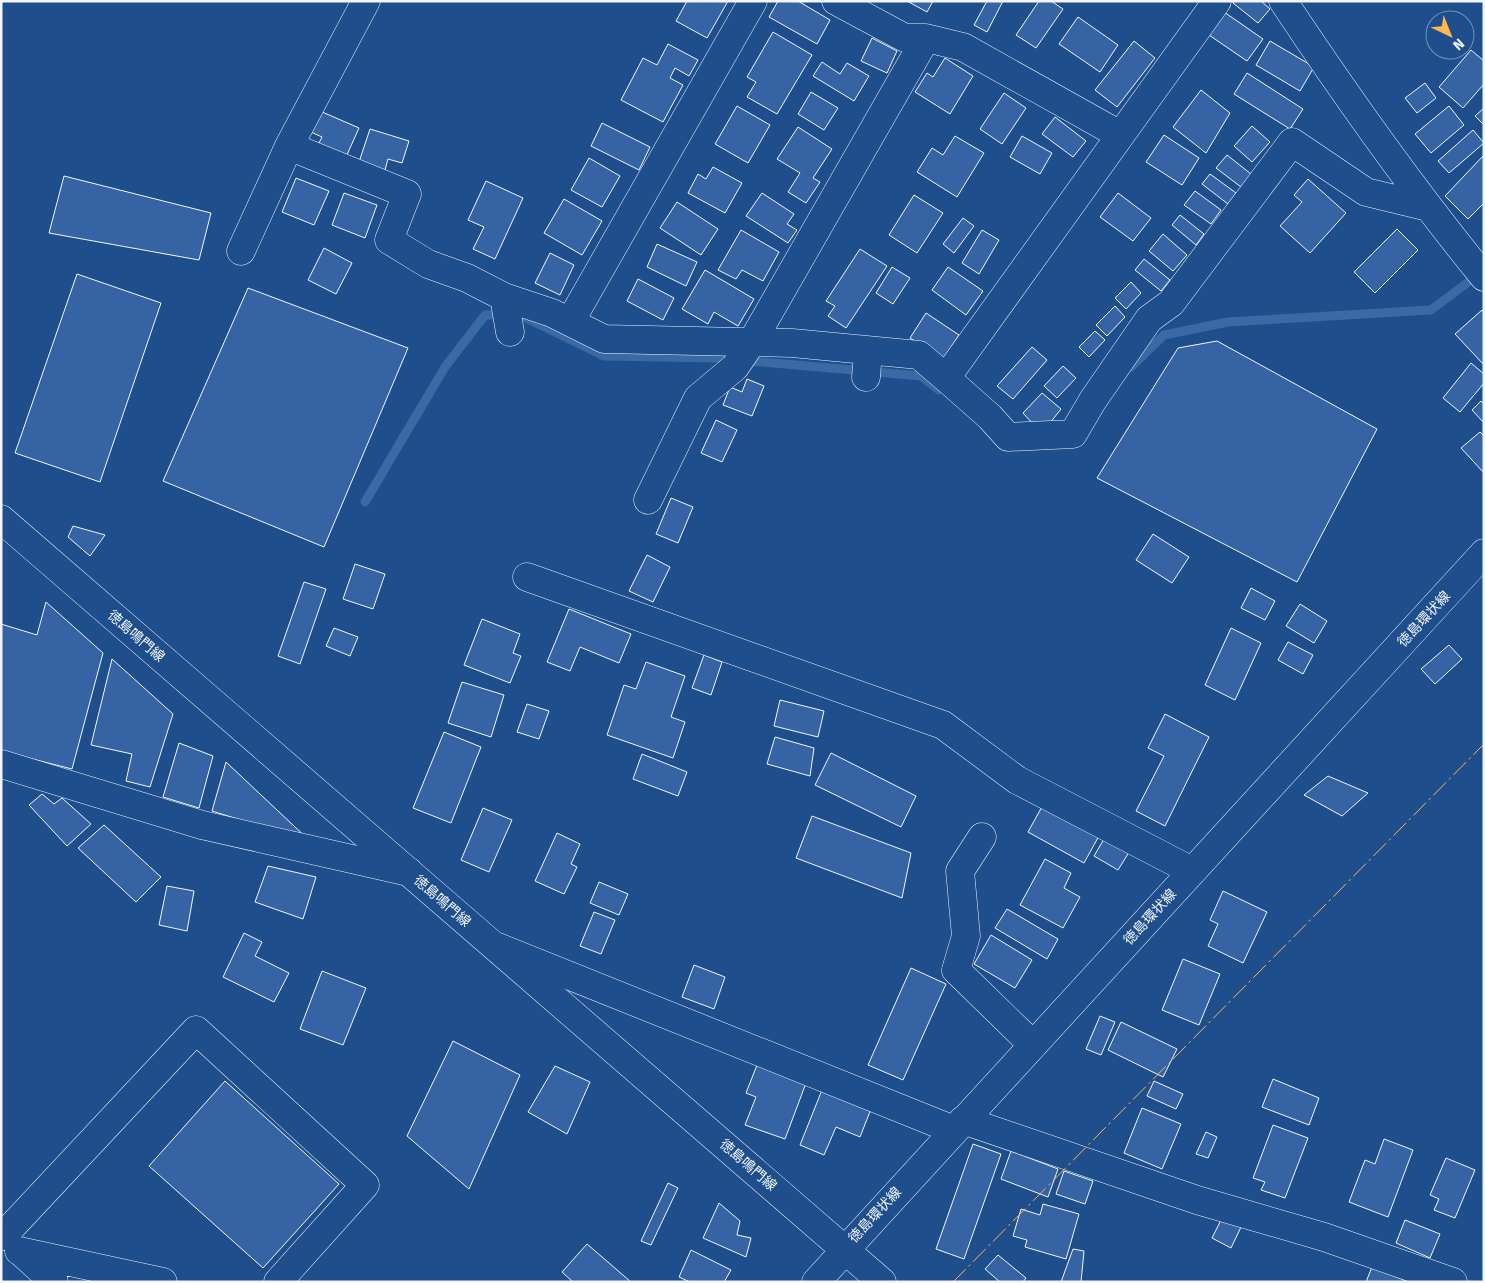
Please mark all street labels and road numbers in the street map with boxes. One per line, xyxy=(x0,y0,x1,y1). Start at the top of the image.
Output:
street label: 徳島環状線 xyxy=(1394,588,1454,650)
street label: 徳島鳴門線 xyxy=(104,607,168,665)
street label: 徳島鳴門線 xyxy=(410,872,474,930)
street label: 徳島環状線 xyxy=(1120,886,1180,948)
street label: 徳島鳴門線 xyxy=(716,1136,780,1194)
street label: 徳島環状線 xyxy=(845,1184,905,1246)

